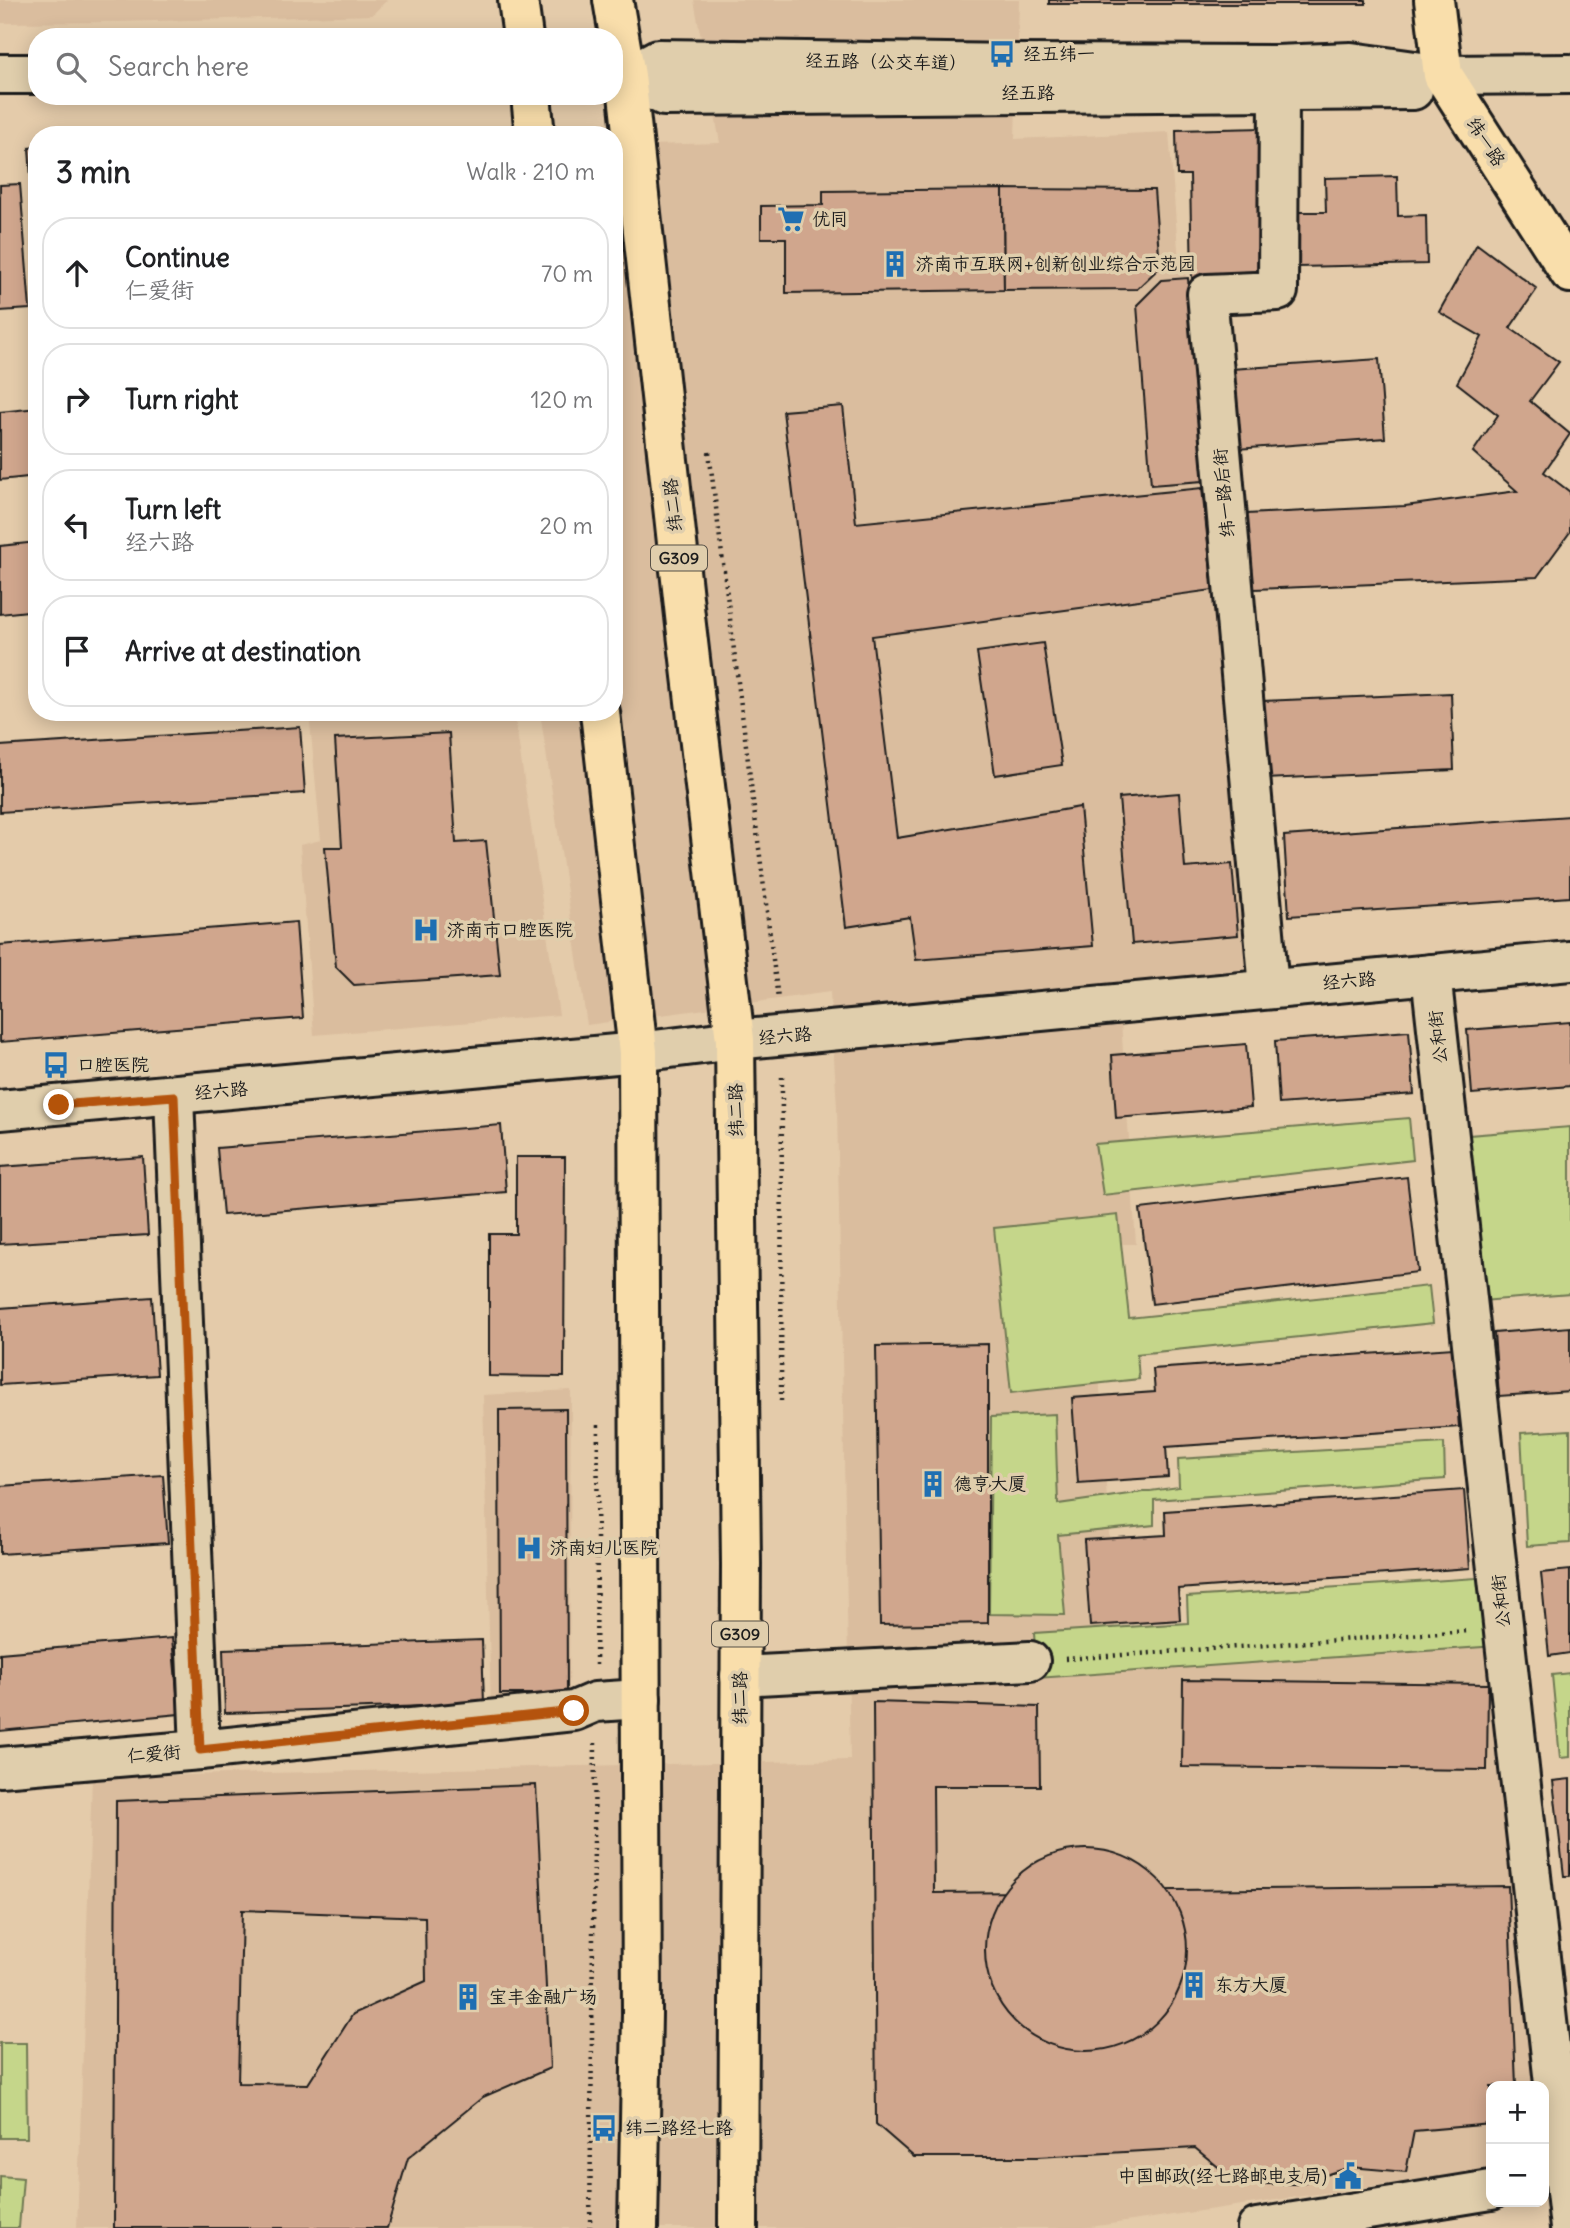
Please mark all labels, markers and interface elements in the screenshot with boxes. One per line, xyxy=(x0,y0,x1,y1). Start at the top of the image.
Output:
search box xyxy=(28,28,623,105)
bus stop icon: 经五纬一 xyxy=(987,39,1017,69)
place label: 经五纬一 xyxy=(1023,42,1095,65)
icon: search xyxy=(52,48,90,86)
street label: 经五路（公交车道） xyxy=(805,49,967,74)
text: Search here xyxy=(108,50,249,83)
street label: 经五路 xyxy=(1001,81,1055,104)
street label: 纬一路 xyxy=(1462,113,1511,171)
text: 3 min xyxy=(56,153,131,191)
text: Walk · 210 m xyxy=(466,157,595,186)
supermarket icon: 优同 xyxy=(776,204,806,234)
place label: 优同 xyxy=(812,207,848,230)
text: Continue xyxy=(125,241,230,274)
building icon: 济南市互联网+创新创业综合示范园 xyxy=(880,249,910,279)
place label: 济南市互联网+创新创业综合示范园 xyxy=(916,252,1196,275)
icon: ahead xyxy=(58,254,96,292)
text: 70 m xyxy=(541,259,593,288)
text: 仁爱街 xyxy=(125,275,194,304)
icon: right xyxy=(58,380,96,418)
text: Turn right xyxy=(125,383,238,416)
text: 120 m xyxy=(530,385,593,414)
street label: 纬一路后街 xyxy=(1208,447,1239,539)
street label: 纬二路 xyxy=(658,477,687,533)
text: Turn left xyxy=(125,493,221,526)
icon: left xyxy=(58,506,96,544)
text: 20 m xyxy=(540,511,593,540)
text: 经六路 xyxy=(125,527,194,556)
road number: G309 xyxy=(651,545,707,570)
icon: arrive xyxy=(58,632,96,670)
text: Arrive at destination xyxy=(125,635,361,668)
hospital icon: 济南市口腔医院 xyxy=(411,915,441,945)
place label: 济南市口腔医院 xyxy=(447,918,573,941)
street label: 经六路 xyxy=(1321,967,1377,994)
street label: 公和街 xyxy=(1423,1009,1452,1065)
street label: 经六路 xyxy=(757,1022,813,1049)
bus stop icon: 口腔医院 xyxy=(41,1050,71,1080)
place label: 口腔医院 xyxy=(77,1053,149,1076)
street label: 经六路 xyxy=(193,1077,249,1104)
street label: 纬二路 xyxy=(724,1083,747,1137)
route end xyxy=(43,1089,74,1120)
building icon: 德亨大厦 xyxy=(918,1469,948,1499)
place label: 德亨大厦 xyxy=(954,1472,1026,1495)
hospital icon: 济南妇儿医院 xyxy=(514,1533,544,1563)
place label: 济南妇儿医院 xyxy=(550,1536,658,1559)
street label: 公和街 xyxy=(1486,1573,1515,1629)
road number: G309 xyxy=(712,1622,768,1646)
street label: 纬二路 xyxy=(728,1671,751,1725)
route start xyxy=(558,1695,589,1726)
street label: 仁爱街 xyxy=(126,1740,182,1767)
building icon: 东方大厦 xyxy=(1179,1970,1209,2000)
place label: 东方大厦 xyxy=(1215,1973,1287,1996)
building icon: 宝丰金融广场 xyxy=(453,1982,483,2012)
place label: 宝丰金融广场 xyxy=(489,1985,597,2008)
map controls xyxy=(1486,2081,1549,2207)
button: + xyxy=(1486,2081,1549,2144)
bus stop icon: 纬二路经七路 xyxy=(589,2113,619,2143)
place label: 纬二路经七路 xyxy=(625,2116,733,2139)
button: − xyxy=(1486,2144,1549,2207)
public building icon: 中国邮政(经七路邮电支局) xyxy=(1333,2161,1363,2191)
place label: 中国邮政(经七路邮电支局) xyxy=(1118,2164,1327,2187)

